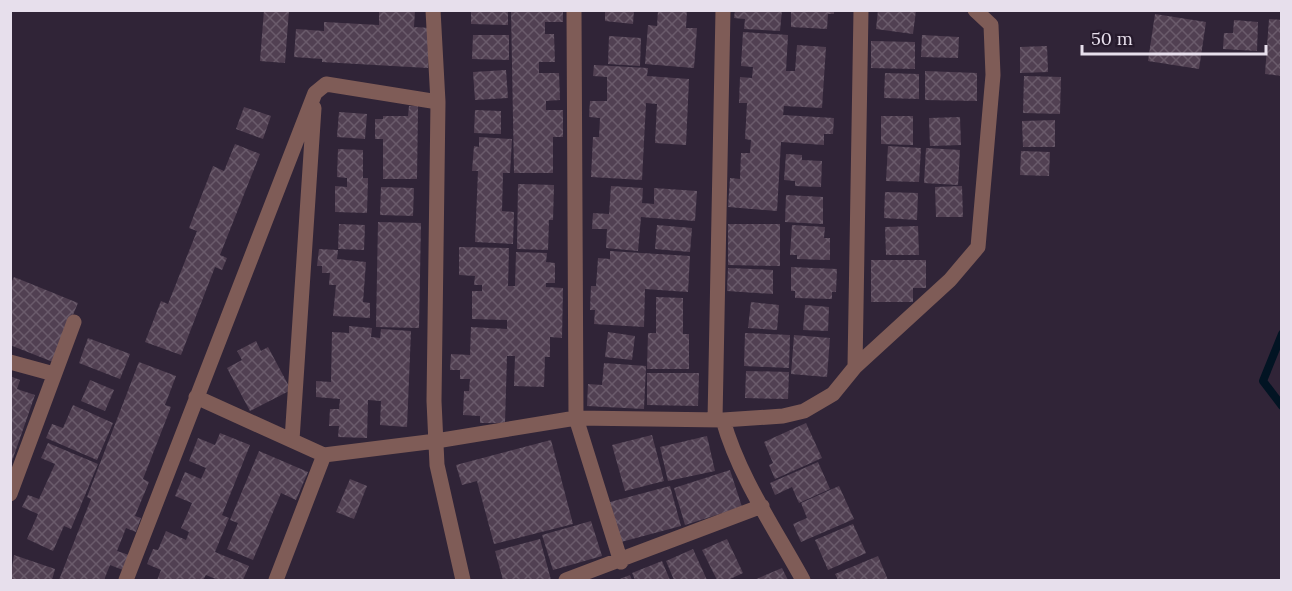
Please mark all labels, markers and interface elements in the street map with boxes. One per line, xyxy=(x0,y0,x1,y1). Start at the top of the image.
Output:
scale bar xyxy=(1082,18,1266,56)
text: 50 m xyxy=(1091,27,1133,50)

